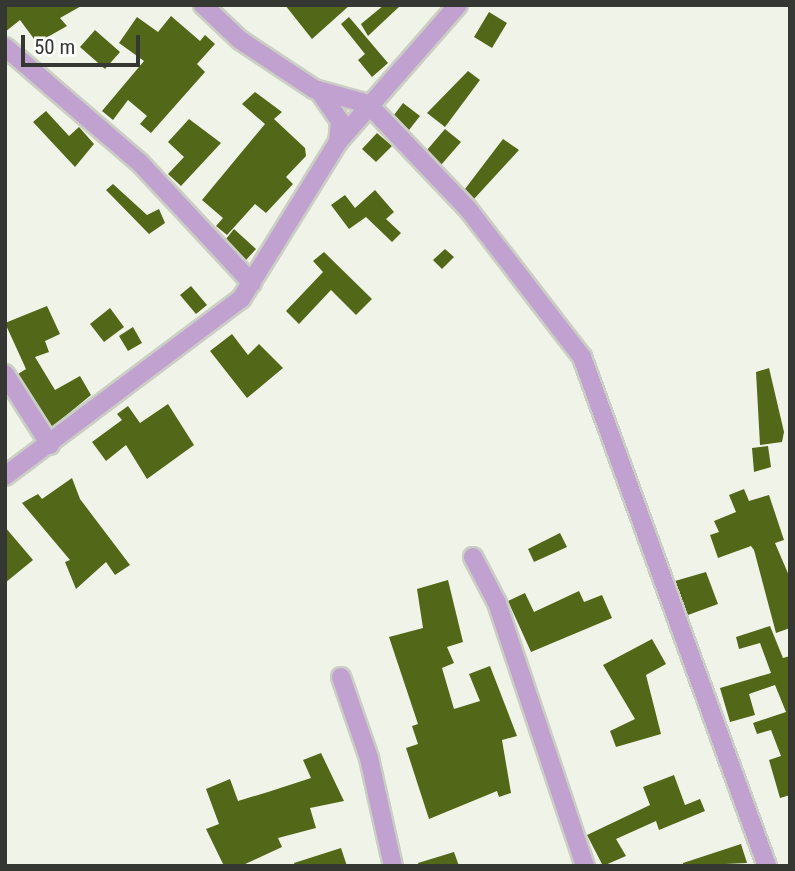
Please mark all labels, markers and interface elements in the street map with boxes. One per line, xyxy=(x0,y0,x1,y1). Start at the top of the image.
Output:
scale bar xyxy=(24,21,144,65)
text: 50 m xyxy=(34,35,75,59)

